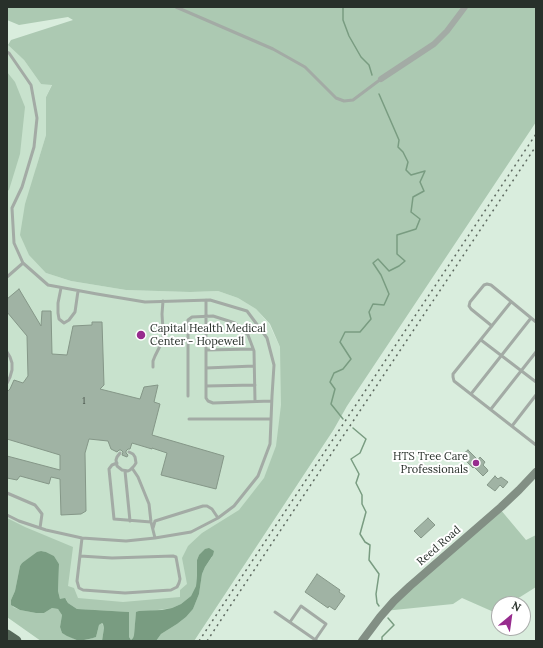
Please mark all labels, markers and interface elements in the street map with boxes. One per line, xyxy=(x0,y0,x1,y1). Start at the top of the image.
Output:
place label: Capital Health Medical Center - Hopewell xyxy=(150,322,266,348)
marker: Capital Health Medical Center - Hopewell xyxy=(135,329,147,341)
house number: 1 xyxy=(82,396,86,406)
place label: HTS Tree Care Professionals xyxy=(393,450,468,476)
marker: HTS Tree Care Professionals xyxy=(471,458,481,468)
street label: Reed Road xyxy=(414,523,464,569)
north arrow xyxy=(491,596,531,636)
text: N xyxy=(509,598,523,615)

